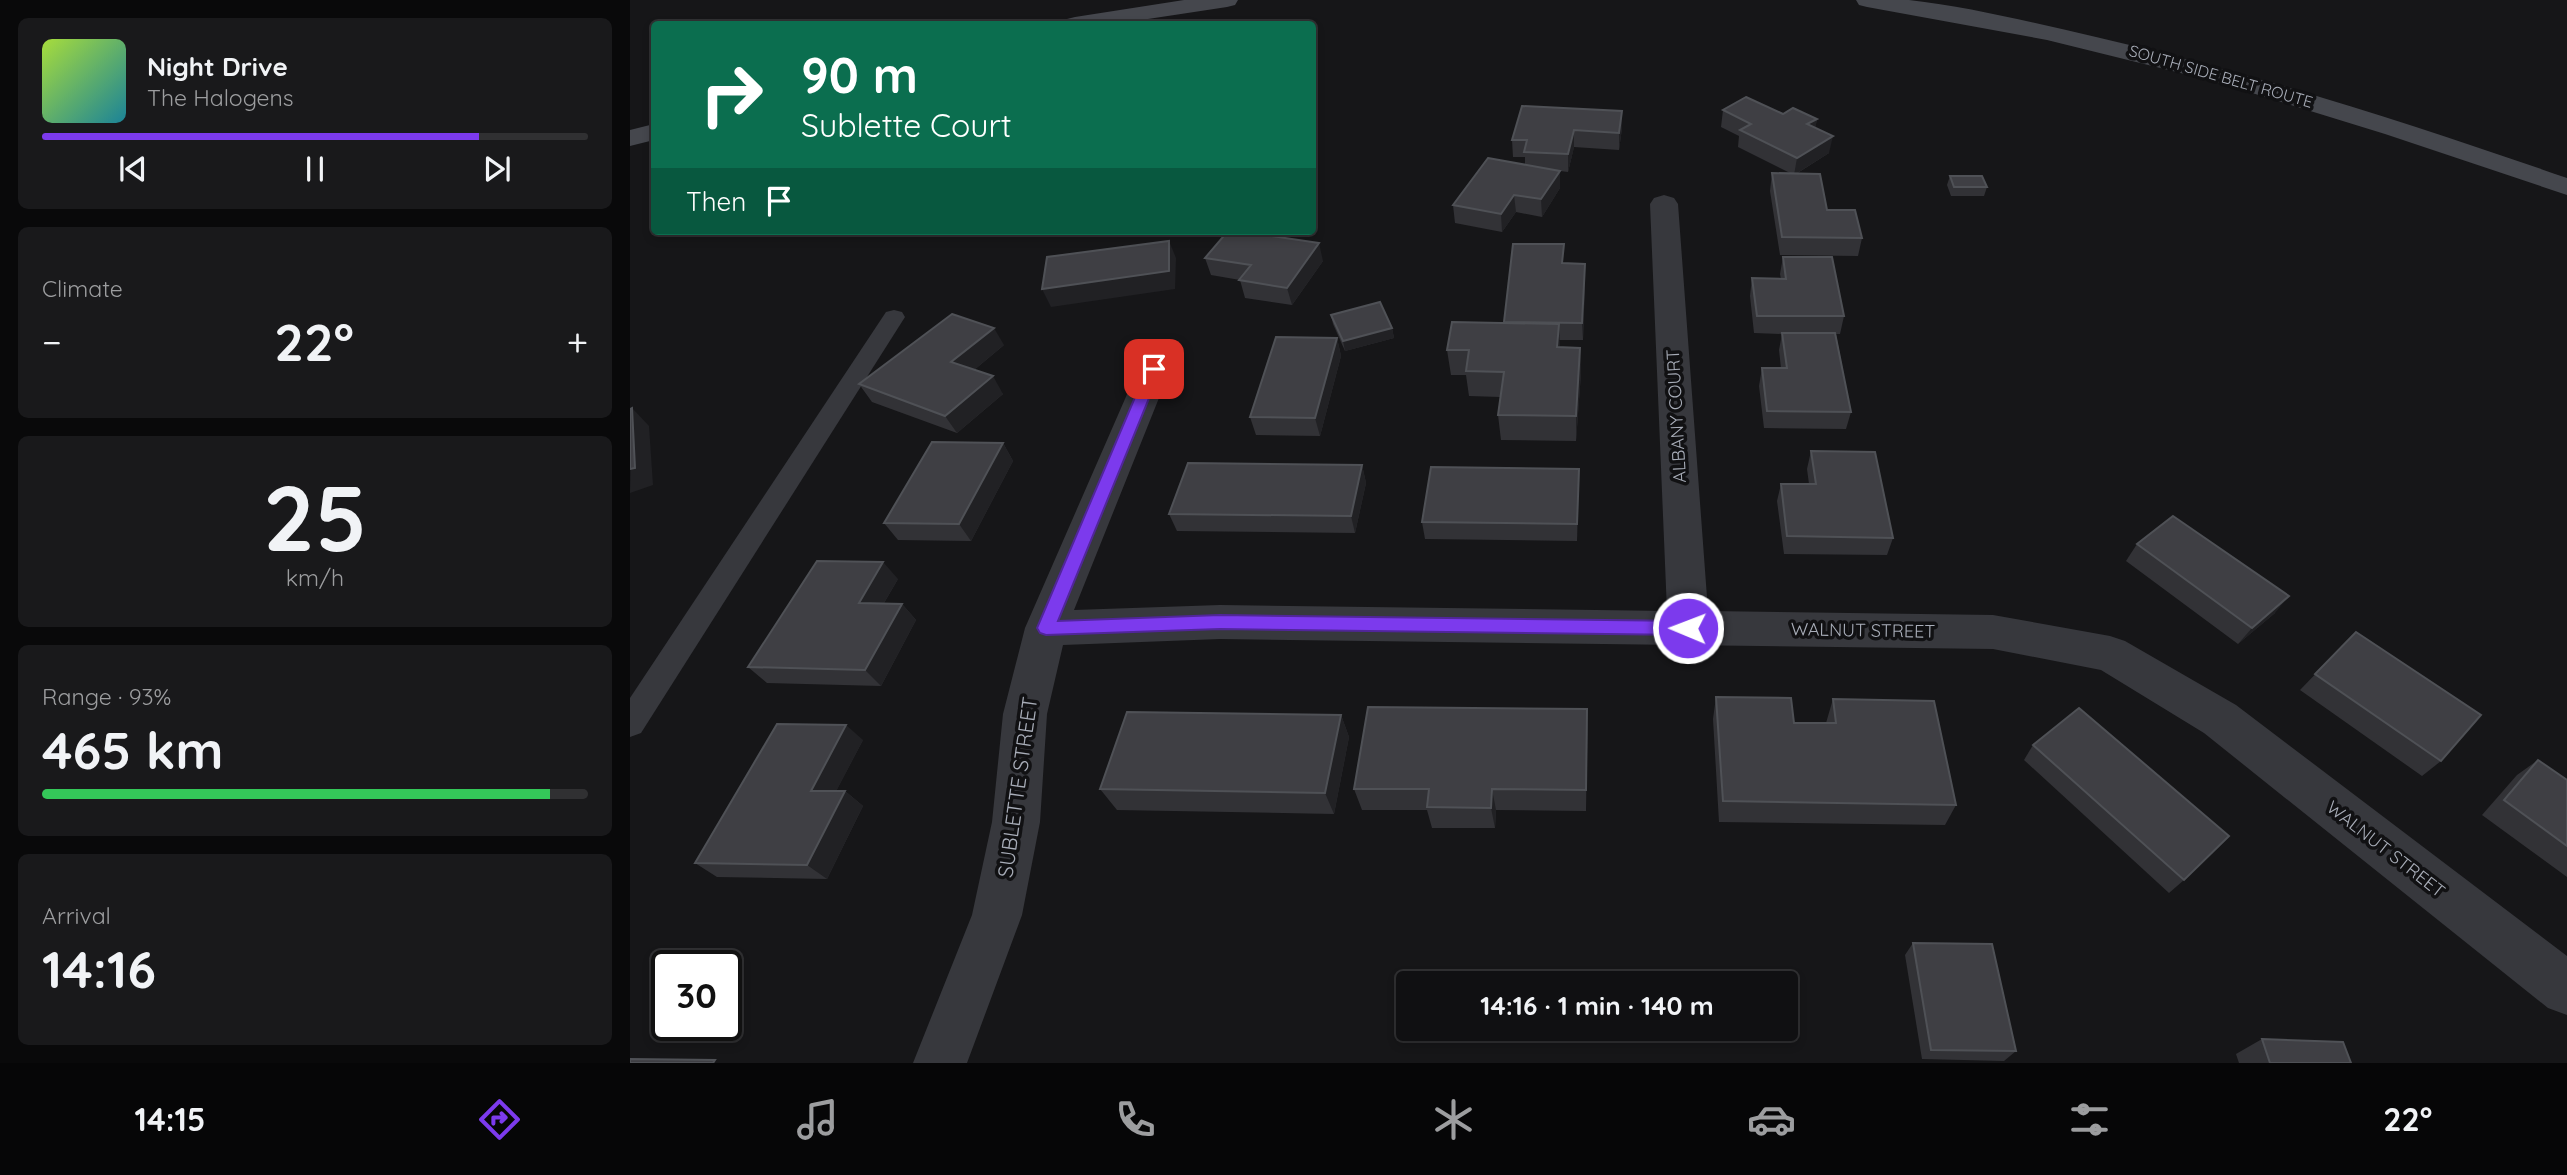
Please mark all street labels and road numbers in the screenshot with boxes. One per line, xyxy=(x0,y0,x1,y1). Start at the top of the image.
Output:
street label: SOUTH SIDE BELT ROUTE xyxy=(2127,40,2315,112)
street label: ALBANY COURT xyxy=(1661,349,1691,483)
street label: WALNUT STREET xyxy=(1791,617,1935,643)
street label: SUBLETTE STREET xyxy=(991,695,1043,879)
street label: WALNUT STREET xyxy=(2322,796,2450,903)

